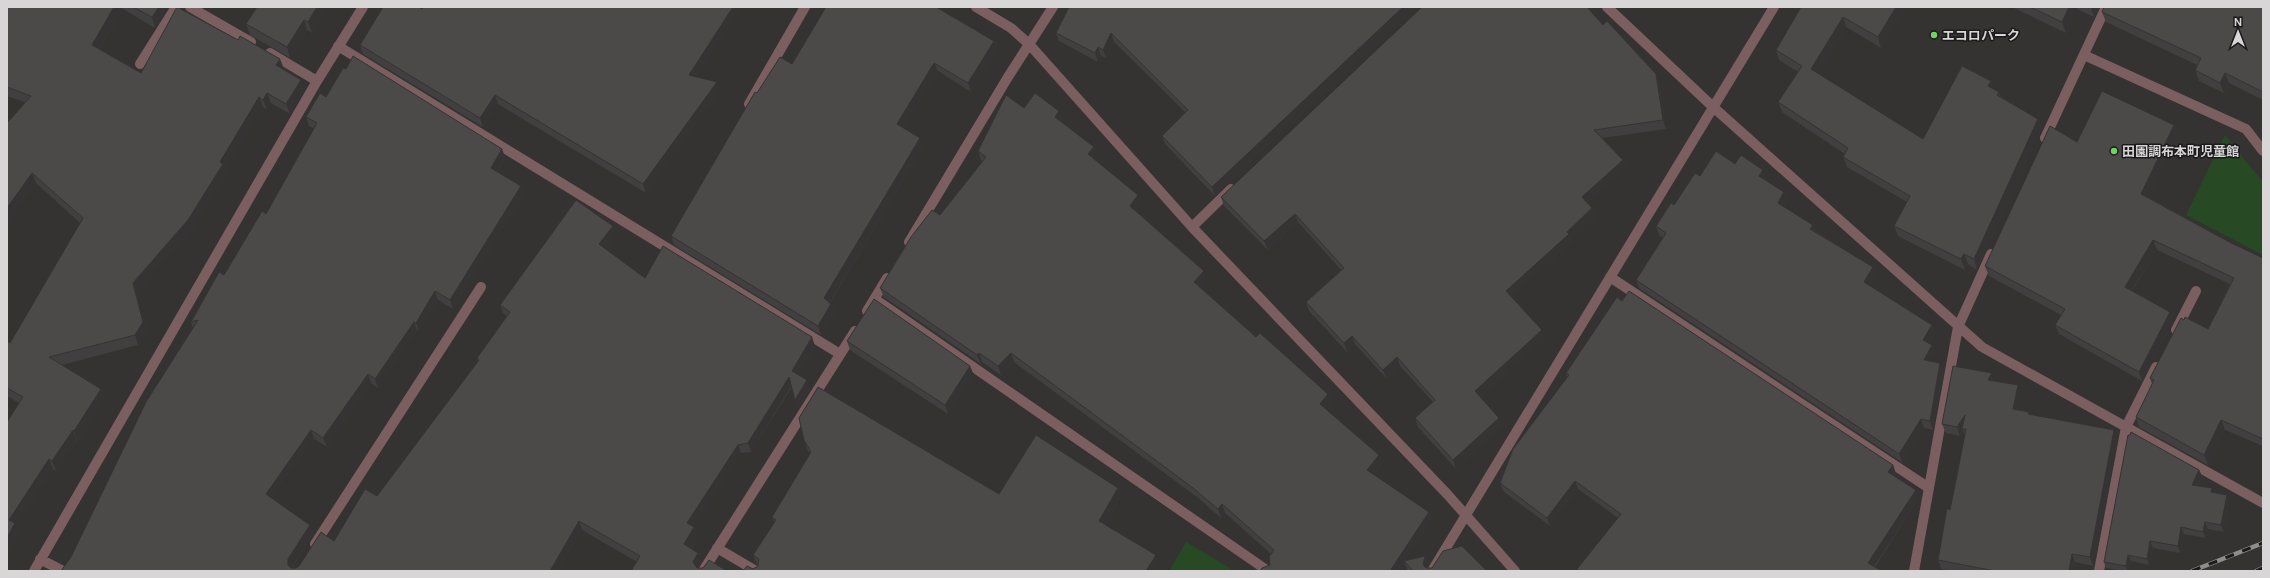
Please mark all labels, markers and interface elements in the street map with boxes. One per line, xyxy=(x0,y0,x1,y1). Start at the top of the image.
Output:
north arrow xyxy=(2218,12,2258,52)
text: N xyxy=(2234,15,2242,29)
place label: エコロパーク xyxy=(1942,27,2020,44)
marker: エコロパーク xyxy=(1929,30,1939,40)
place label: 田園調布本町児童館 xyxy=(2122,143,2239,160)
marker: 田園調布本町児童館 xyxy=(2109,146,2119,156)

